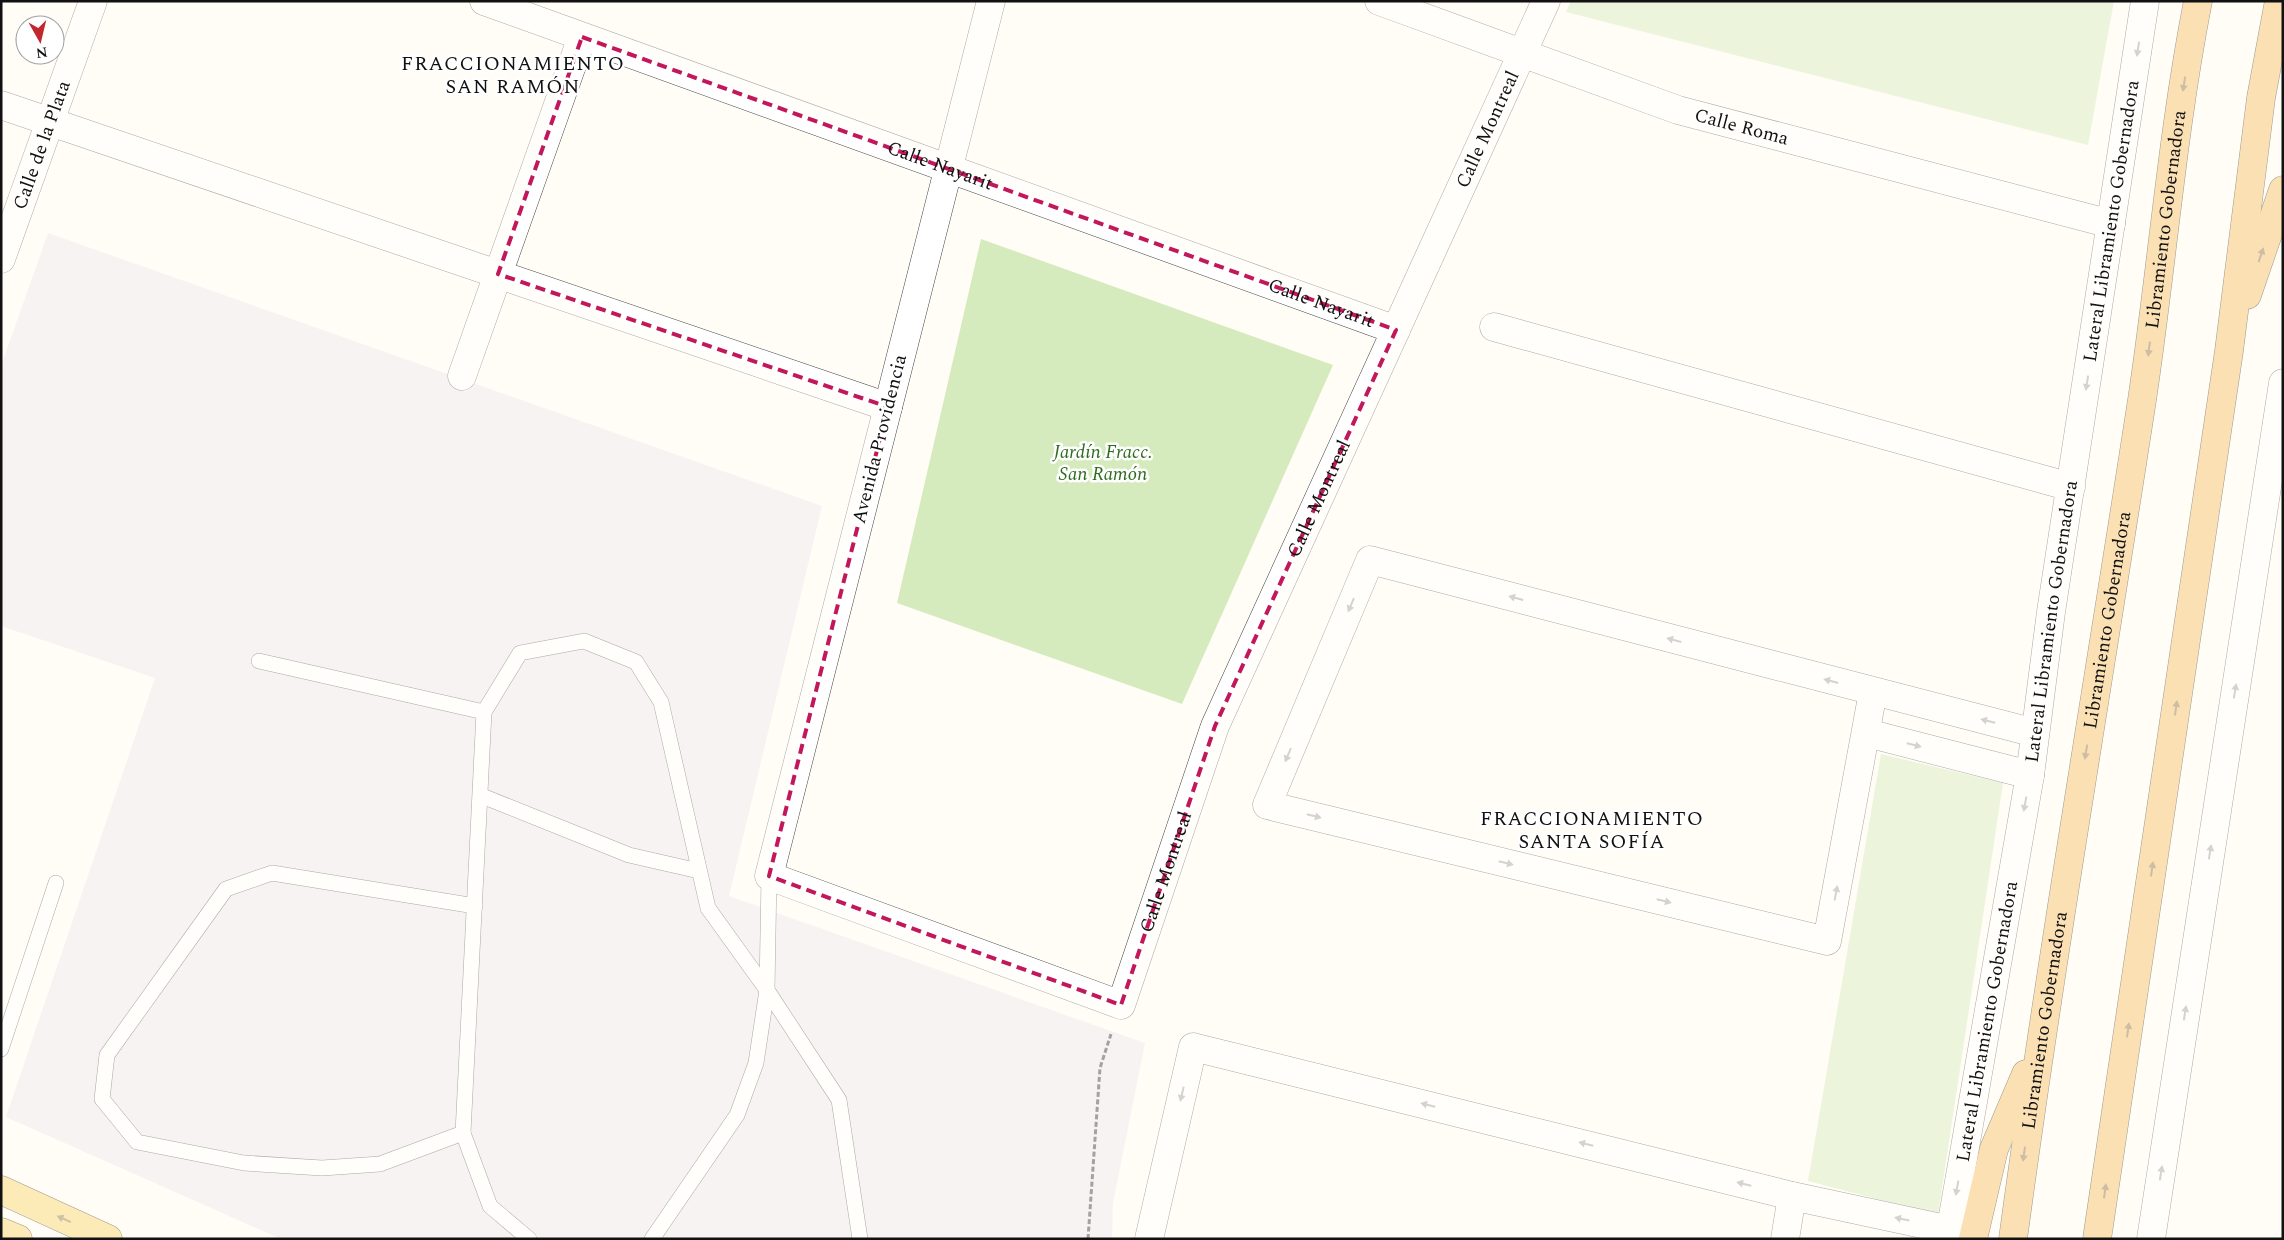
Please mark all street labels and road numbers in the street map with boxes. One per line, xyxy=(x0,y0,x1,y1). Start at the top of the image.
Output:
street label: Calle Montreal xyxy=(1448,66,1527,193)
street label: Calle de la Plata xyxy=(5,76,78,214)
street label: Lateral Libramiento Gobernadora xyxy=(2075,77,2147,364)
street label: Calle Roma xyxy=(1691,100,1793,153)
street label: Libramiento Gobernadora xyxy=(2138,107,2194,331)
street label: Calle Nayarit xyxy=(883,133,998,198)
street label: Calle Nayarit xyxy=(1264,271,1379,336)
street label: Avenida Providencia xyxy=(845,351,915,527)
street label: Calle Montreal xyxy=(1279,435,1358,562)
street label: Lateral Libramiento Gobernadora xyxy=(2017,478,2086,764)
street label: Libramiento Gobernadora xyxy=(2076,508,2139,731)
street label: Calle Montreal xyxy=(1132,807,1200,936)
street label: Lateral Libramiento Gobernadora xyxy=(1948,878,2026,1164)
street label: Libramiento Gobernadora xyxy=(2014,908,2076,1131)

